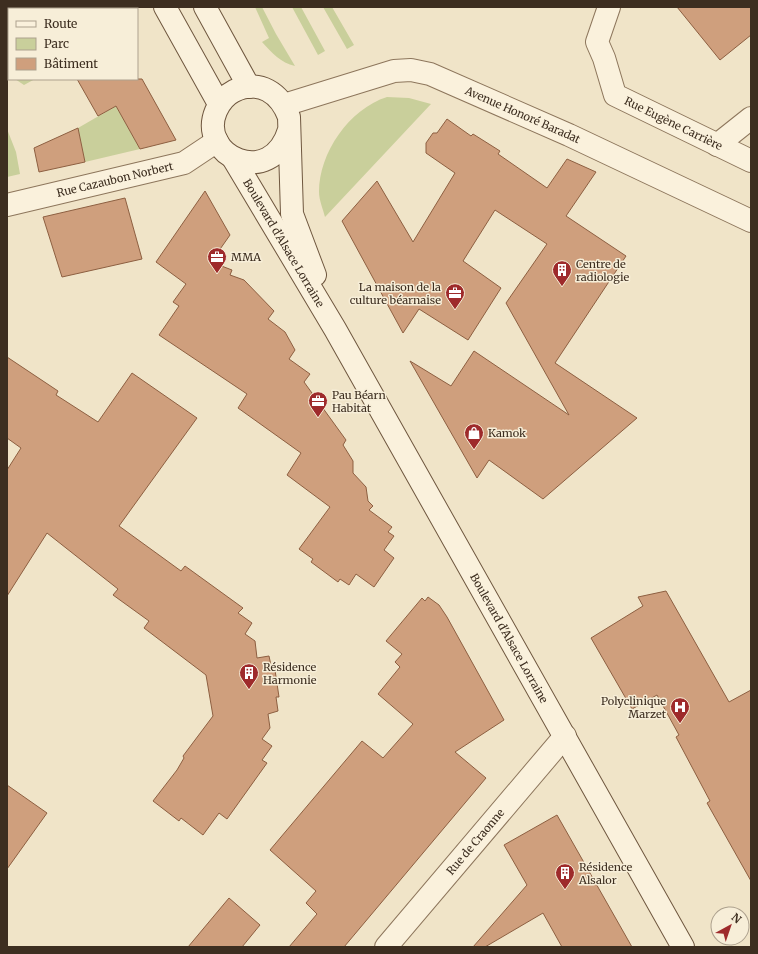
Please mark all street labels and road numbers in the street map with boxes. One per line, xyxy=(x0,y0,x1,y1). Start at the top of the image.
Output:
street label: Avenue Honoré Baradat xyxy=(462,83,583,147)
street label: Rue Eugène Carrière xyxy=(622,94,725,153)
street label: Rue Cazaubon Norbert xyxy=(55,159,175,200)
street label: Boulevard d'Alsace Lorraine xyxy=(240,176,327,310)
street label: Boulevard d'Alsace Lorraine xyxy=(467,571,551,706)
street label: Rue de Craonne xyxy=(443,806,507,878)

